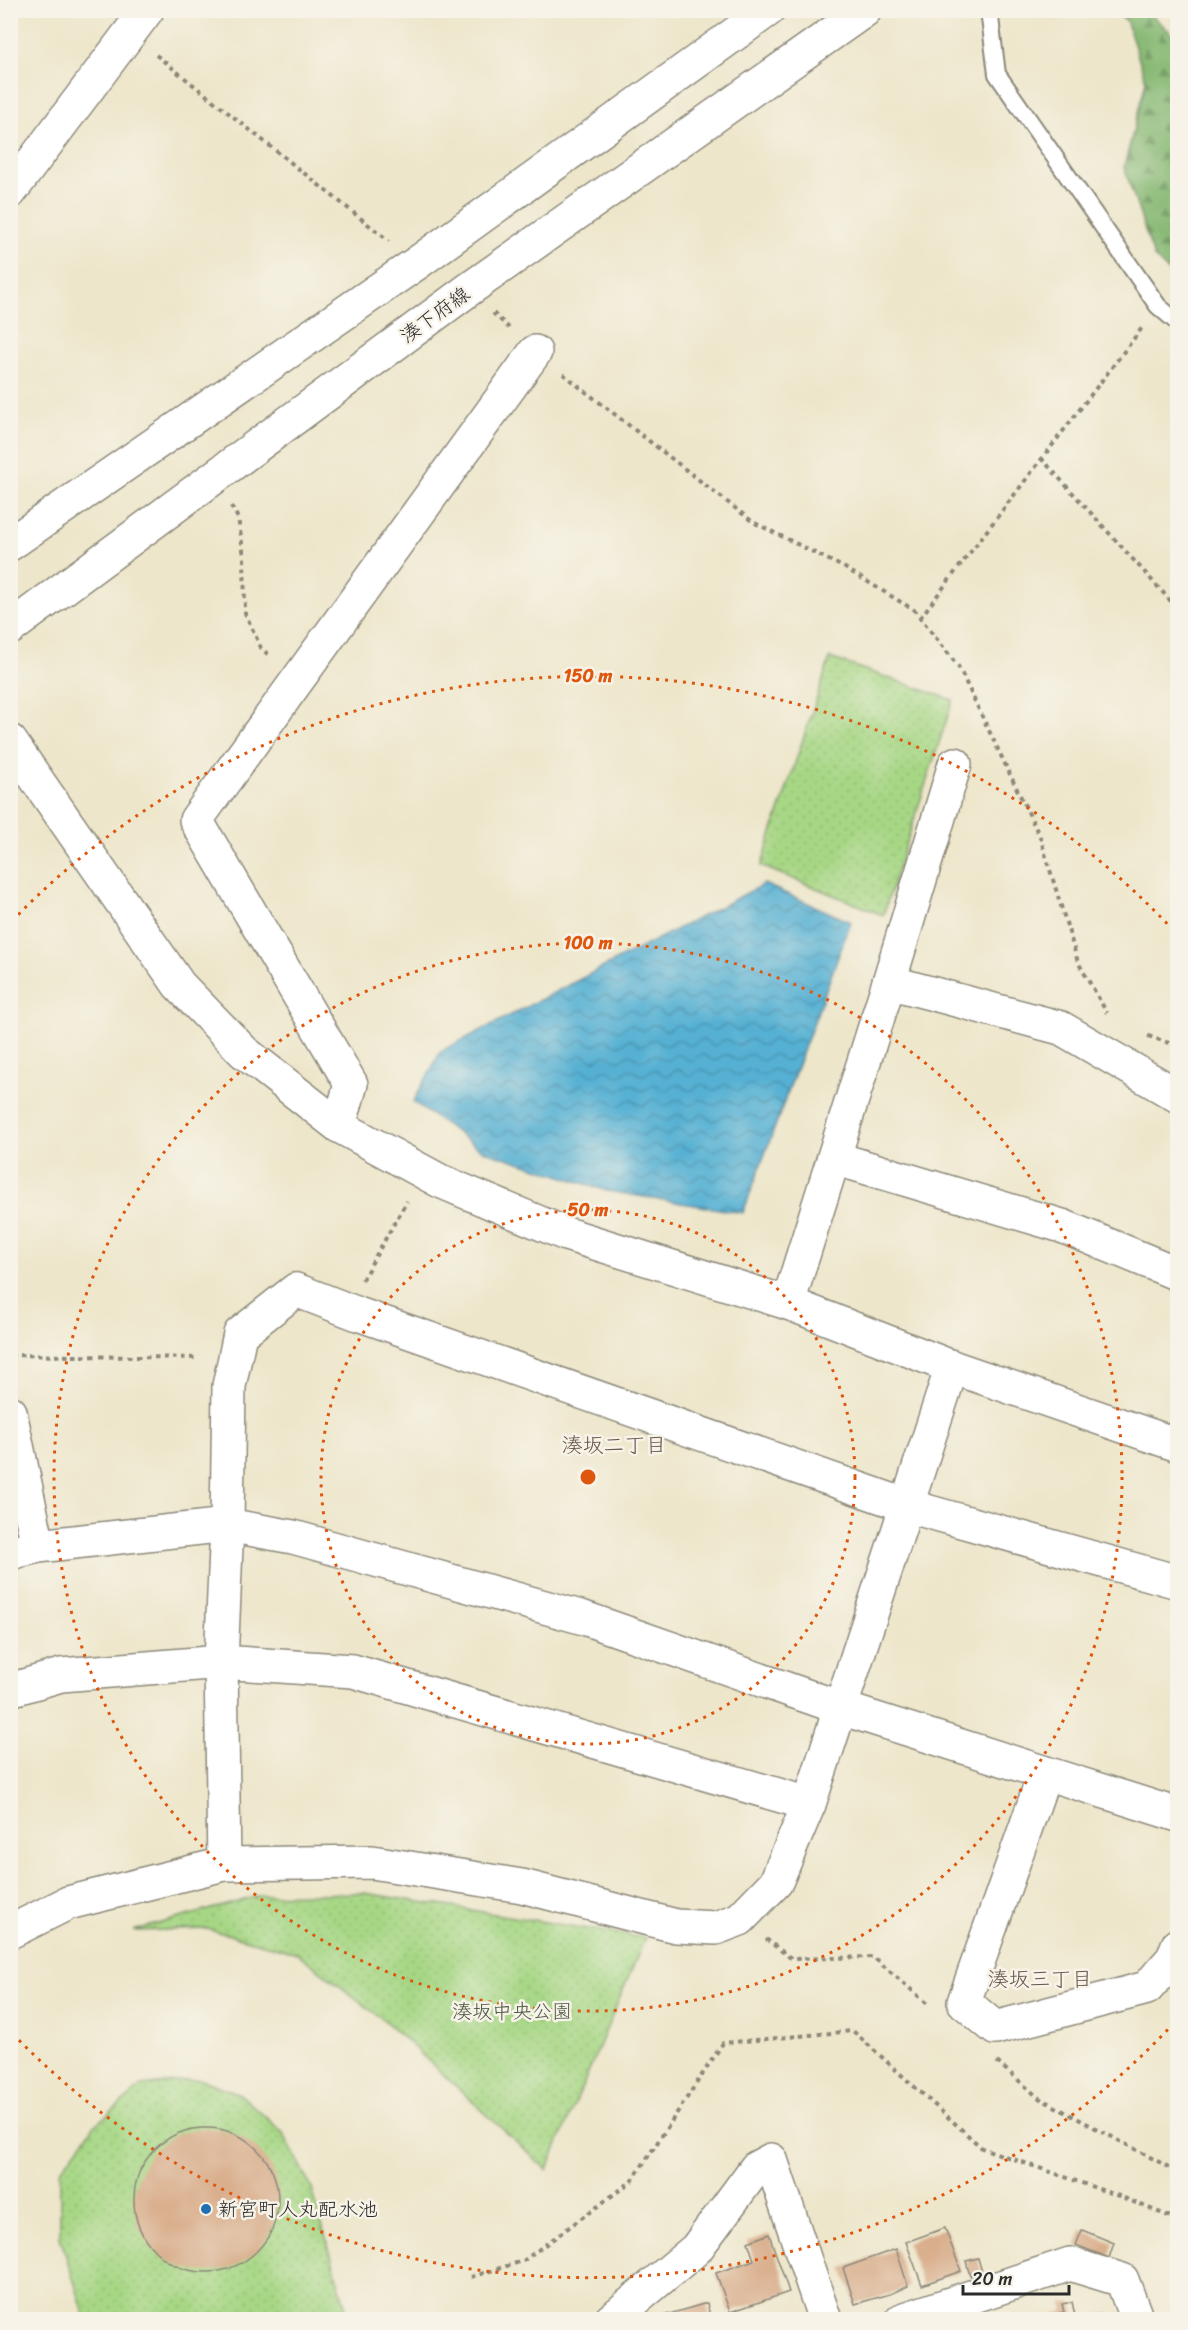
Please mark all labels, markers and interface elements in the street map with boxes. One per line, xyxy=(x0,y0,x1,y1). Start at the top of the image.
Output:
street label: 湊下府線 xyxy=(392,277,478,353)
text: 150 m xyxy=(564,660,612,692)
text: 100 m xyxy=(564,927,613,959)
text: 50 m xyxy=(568,1194,609,1226)
district label: 湊坂二丁目 xyxy=(562,1426,667,1464)
centre of rings xyxy=(578,1467,598,1487)
district label: 湊坂三丁目 xyxy=(988,1960,1093,1998)
park label: 湊坂中央公園 xyxy=(452,1994,572,2029)
place label: 新宮町人丸配水池 xyxy=(218,2192,378,2227)
marker: 新宮町人丸配水池 xyxy=(199,2202,213,2216)
scale bar xyxy=(963,2258,1070,2296)
text: 20 m xyxy=(972,2263,1012,2295)

